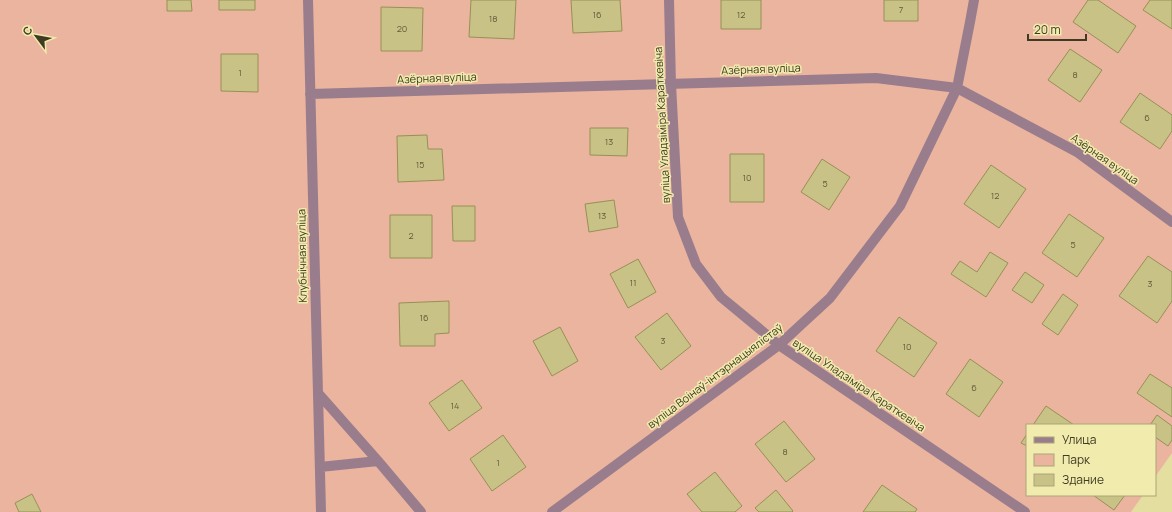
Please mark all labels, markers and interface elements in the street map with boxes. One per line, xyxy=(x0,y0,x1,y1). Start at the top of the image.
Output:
house number: 7 xyxy=(899,3,904,16)
house number: 16 xyxy=(592,8,602,21)
house number: 12 xyxy=(737,8,745,21)
house number: 18 xyxy=(489,12,497,25)
north arrow xyxy=(16,16,56,56)
scale bar xyxy=(1028,16,1086,42)
text: 20 m xyxy=(1034,21,1061,38)
house number: 20 xyxy=(397,22,407,35)
text: С xyxy=(19,23,36,38)
street label: вуліца Уладзіміра Караткевіча xyxy=(650,46,673,204)
street label: Азёрная вуліца xyxy=(721,60,801,77)
house number: 1 xyxy=(238,66,242,79)
house number: 8 xyxy=(1072,68,1078,81)
street label: Азёрная вуліца xyxy=(397,69,477,86)
house number: 6 xyxy=(1144,111,1150,124)
street label: Азёрная вуліца xyxy=(1068,130,1142,188)
house number: 13 xyxy=(605,135,613,148)
house number: 15 xyxy=(416,158,424,171)
house number: 10 xyxy=(743,171,752,184)
house number: 5 xyxy=(822,177,828,190)
house number: 12 xyxy=(991,189,999,202)
street label: Клубнічная вуліца xyxy=(293,209,310,303)
house number: 13 xyxy=(598,209,606,222)
house number: 2 xyxy=(408,229,414,242)
house number: 5 xyxy=(1070,238,1076,251)
house number: 11 xyxy=(629,276,637,289)
house number: 3 xyxy=(1148,277,1153,290)
house number: 16 xyxy=(419,311,429,324)
street label: вуліца Воінаў-інтэрнацыялістаў xyxy=(644,320,786,431)
house number: 3 xyxy=(661,334,666,347)
street label: вуліца Уладзіміра Караткевіча xyxy=(790,335,928,435)
house number: 10 xyxy=(903,340,912,353)
house number: 6 xyxy=(971,381,977,394)
house number: 14 xyxy=(451,399,459,412)
legend xyxy=(1026,424,1156,496)
text: Улица xyxy=(1062,431,1096,448)
house number: 8 xyxy=(782,445,788,458)
text: Парк xyxy=(1062,451,1091,468)
house number: 1 xyxy=(496,456,500,469)
text: Здание xyxy=(1062,471,1104,488)

